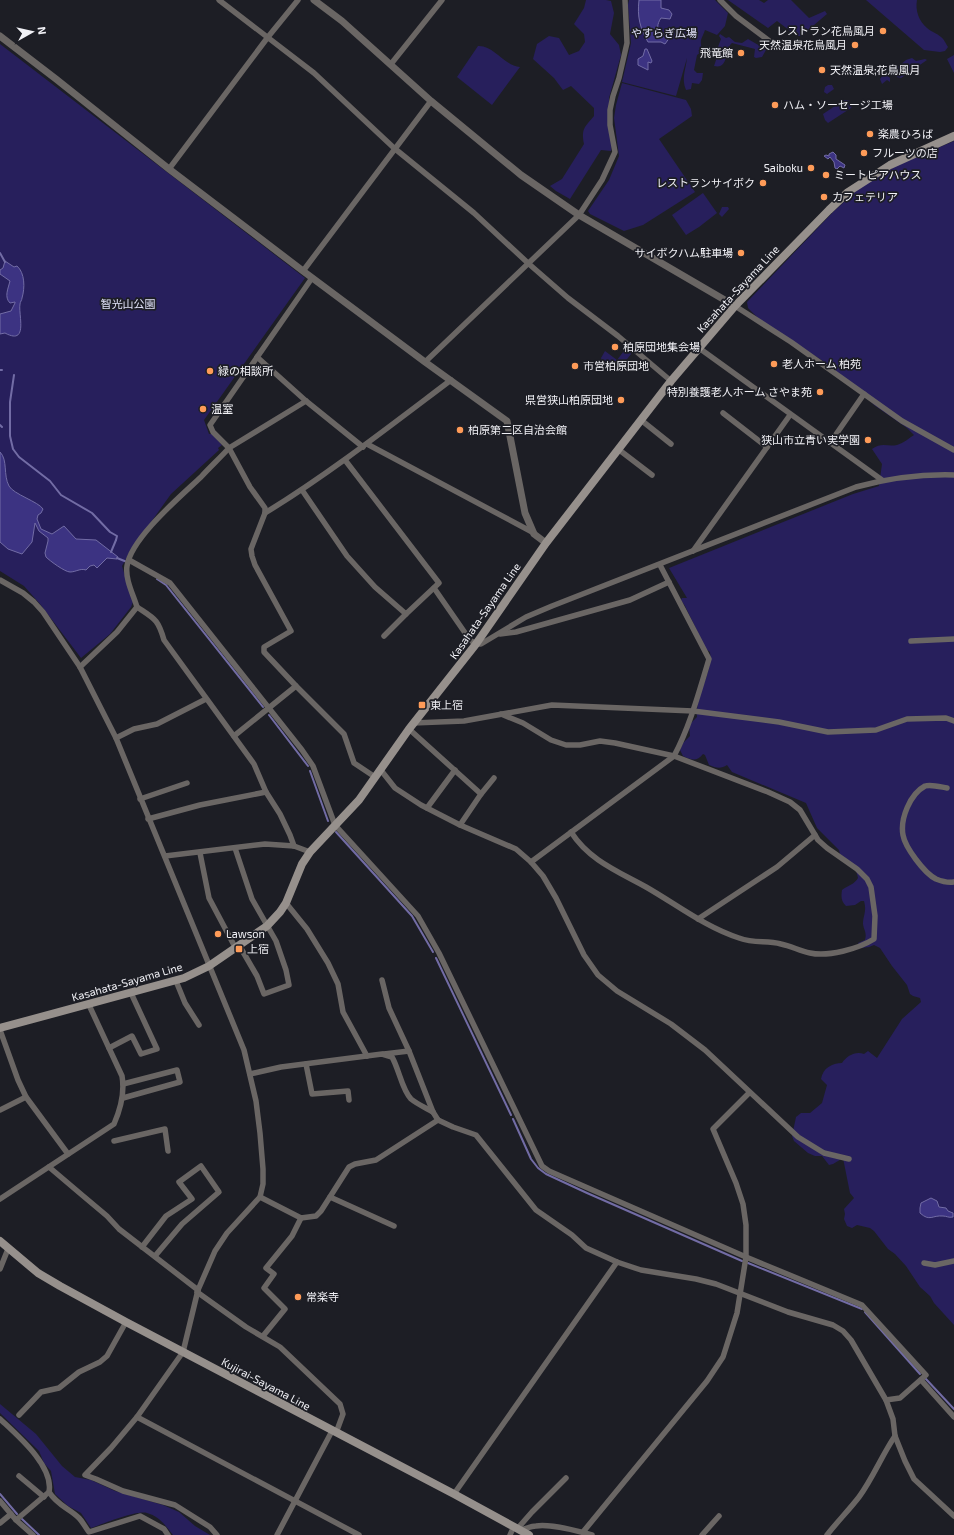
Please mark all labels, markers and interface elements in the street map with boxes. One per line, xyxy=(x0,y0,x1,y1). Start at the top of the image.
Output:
north arrow xyxy=(12,12,52,52)
place label: レストラン花鳥風月 xyxy=(776,24,875,37)
text: N xyxy=(35,26,49,35)
park label: やすらぎ広場 xyxy=(631,26,697,39)
marker: レストラン花鳥風月 xyxy=(878,26,888,36)
place label: 天然温泉花鳥風月 xyxy=(759,38,847,51)
marker: 天然温泉花鳥風月 xyxy=(850,40,860,50)
place label: 飛竜館 xyxy=(700,46,733,59)
marker: 飛竜館 xyxy=(736,48,746,58)
place label: 天然温泉;花鳥風月 xyxy=(830,63,921,76)
marker: 天然温泉;花鳥風月 xyxy=(817,65,827,75)
place label: ハム・ソーセージ工場 xyxy=(783,98,893,111)
marker: ハム・ソーセージ工場 xyxy=(770,100,780,110)
place label: 楽農ひろば xyxy=(878,127,933,140)
marker: 楽農ひろば xyxy=(865,129,875,139)
place label: フルーツの店 xyxy=(872,146,938,159)
marker: フルーツの店 xyxy=(859,148,869,158)
place label: Saiboku xyxy=(764,161,803,174)
marker: Saiboku xyxy=(806,163,816,173)
place label: ミートピアハウス xyxy=(834,168,922,181)
marker: ミートピアハウス xyxy=(821,170,831,180)
place label: レストランサイボク xyxy=(656,176,755,189)
marker: レストランサイボク xyxy=(758,178,768,188)
place label: カフェテリア xyxy=(832,190,898,203)
marker: カフェテリア xyxy=(819,192,829,202)
street label: Kasahata-Sayama Line xyxy=(694,242,781,335)
place label: サイボクハム駐車場 xyxy=(635,246,733,259)
marker: サイボクハム駐車場 xyxy=(736,248,746,258)
park label: 智光山公園 xyxy=(101,297,156,310)
place label: 柏原団地集会場 xyxy=(623,340,700,353)
marker: 柏原団地集会場 xyxy=(610,342,620,352)
place label: 老人ホーム 柏苑 xyxy=(782,357,861,370)
place label: 市営柏原団地 xyxy=(583,359,649,372)
marker: 老人ホーム 柏苑 xyxy=(769,359,779,369)
marker: 市営柏原団地 xyxy=(570,361,580,371)
place label: 緑の相談所 xyxy=(218,364,274,377)
marker: 緑の相談所 xyxy=(205,366,215,376)
place label: 特別養護老人ホーム さやま苑 xyxy=(667,385,812,398)
marker: 特別養護老人ホーム さやま苑 xyxy=(815,387,825,397)
place label: 県営狭山柏原団地 xyxy=(525,393,613,406)
marker: 県営狭山柏原団地 xyxy=(616,395,626,405)
place label: 温室 xyxy=(211,402,233,415)
marker: 温室 xyxy=(198,404,208,414)
place label: 柏原第二区自治会館 xyxy=(468,423,567,436)
marker: 柏原第二区自治会館 xyxy=(455,425,465,435)
place label: 狭山市立青い実学園 xyxy=(761,433,860,446)
marker: 狭山市立青い実学園 xyxy=(863,435,873,445)
street label: Kasahata-Sayama Line xyxy=(446,560,523,661)
place label: 東上宿 xyxy=(430,698,463,711)
marker: 東上宿 xyxy=(417,700,427,710)
place label: Lawson xyxy=(226,927,265,940)
marker: Lawson xyxy=(213,929,223,939)
place label: 上宿 xyxy=(247,942,269,955)
marker: 上宿 xyxy=(234,944,244,954)
street label: Kasahata-Sayama Line xyxy=(70,959,184,1004)
place label: 常楽寺 xyxy=(306,1290,339,1303)
marker: 常楽寺 xyxy=(293,1292,303,1302)
street label: Kujirai-Sayama Line xyxy=(219,1355,313,1413)

